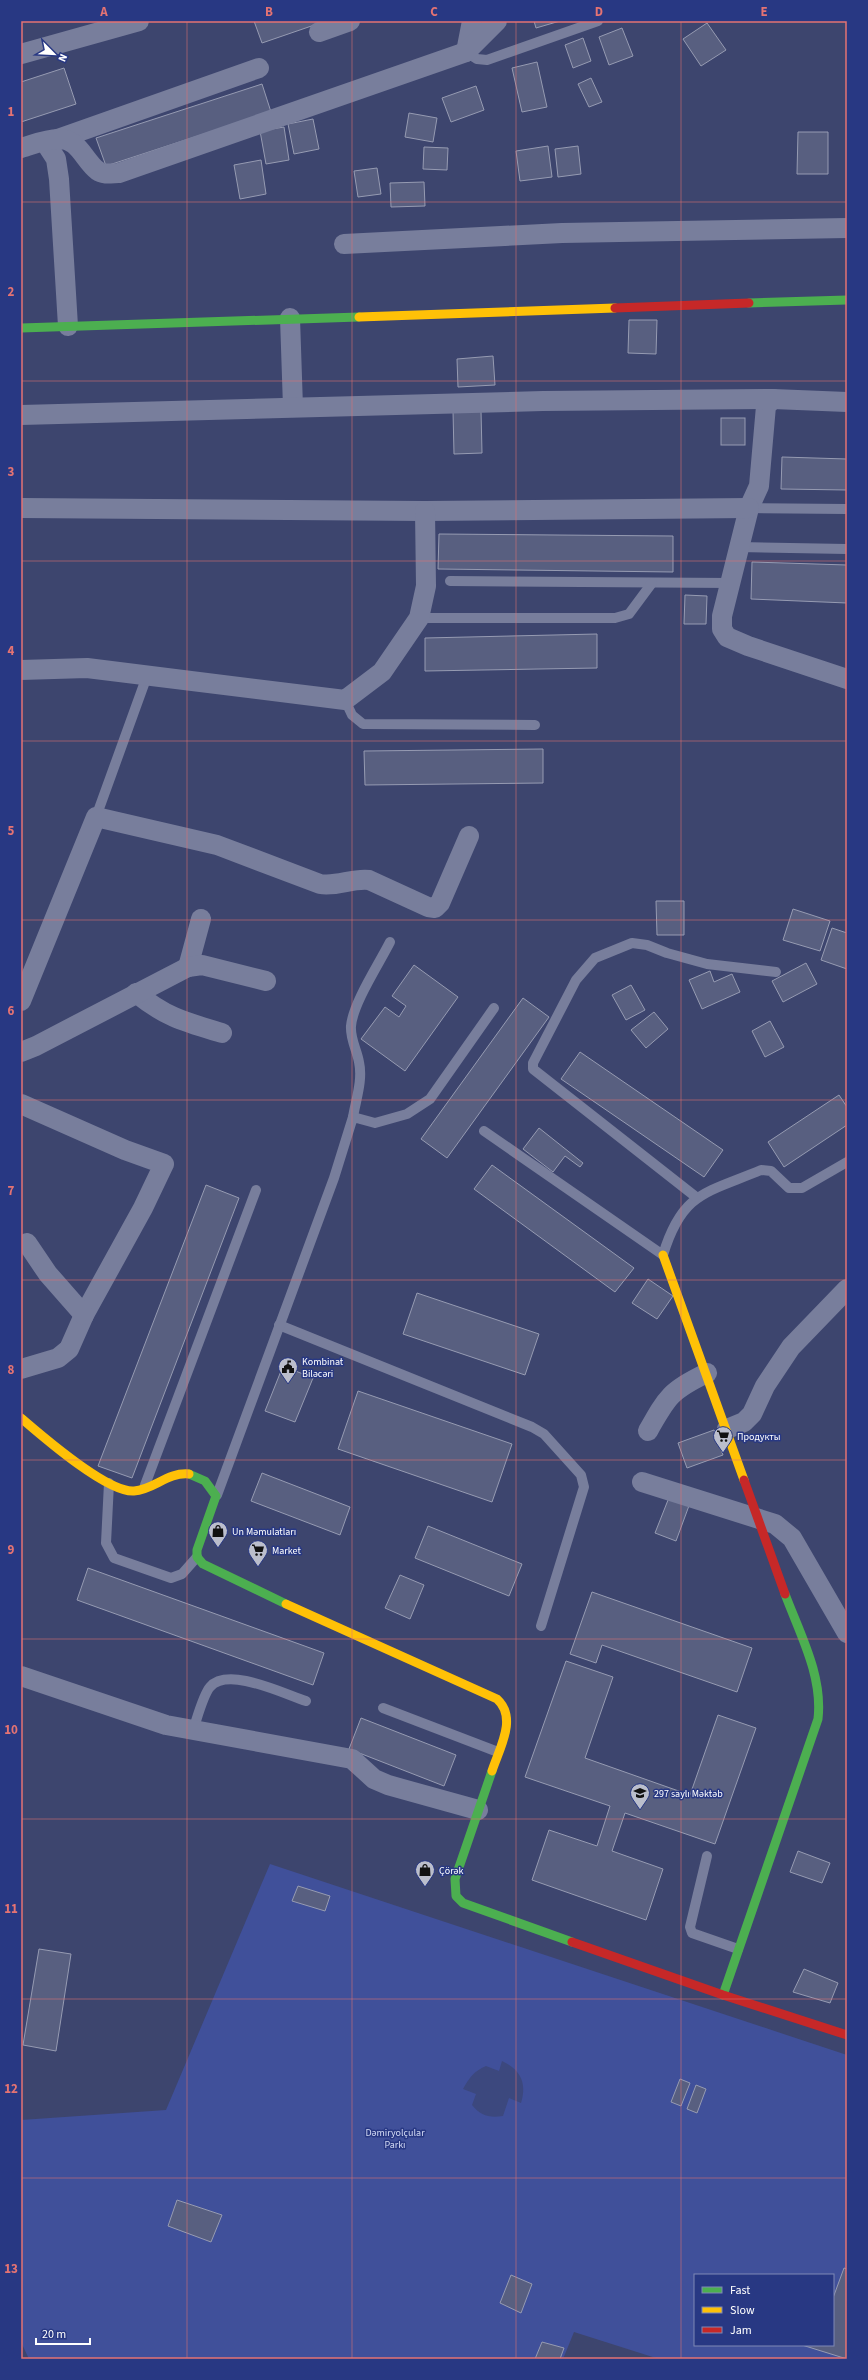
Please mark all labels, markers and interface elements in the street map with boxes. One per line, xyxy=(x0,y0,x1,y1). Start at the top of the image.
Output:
text: A xyxy=(99,3,108,21)
text: B xyxy=(265,3,273,21)
text: C xyxy=(430,3,438,21)
text: D xyxy=(595,3,603,21)
text: E xyxy=(760,3,768,21)
north arrow xyxy=(34,34,74,74)
text: N xyxy=(54,51,71,64)
text: 1 xyxy=(8,103,15,121)
text: 2 xyxy=(8,283,15,301)
text: 3 xyxy=(8,463,15,481)
text: 4 xyxy=(8,642,15,660)
text: 5 xyxy=(8,822,15,840)
text: 6 xyxy=(8,1002,15,1020)
text: 7 xyxy=(8,1182,15,1200)
place label: Kombinat Biləcəri xyxy=(302,1355,344,1381)
public building icon: Kombinat Biləcəri xyxy=(277,1356,299,1384)
text: 8 xyxy=(8,1361,15,1379)
supermarket icon: Продукты xyxy=(712,1425,734,1453)
place label: Продукты xyxy=(737,1430,781,1444)
shop icon: Un Məmulatları xyxy=(207,1520,229,1548)
place label: Un Məmulatları xyxy=(232,1525,296,1539)
supermarket icon: Market xyxy=(247,1539,269,1567)
text: 9 xyxy=(8,1541,15,1559)
place label: Market xyxy=(272,1544,301,1558)
text: 10 xyxy=(4,1721,18,1739)
school or university icon: 297 saylı Məktəb xyxy=(629,1782,651,1810)
place label: 297 saylı Məktəb xyxy=(654,1787,723,1801)
shop icon: Çörək xyxy=(414,1859,436,1887)
place label: Çörək xyxy=(439,1864,464,1878)
text: 11 xyxy=(4,1900,18,1918)
text: 12 xyxy=(4,2080,18,2098)
park label: Dəmiryolçular Parkı xyxy=(365,2126,425,2152)
text: 13 xyxy=(4,2260,18,2278)
legend xyxy=(694,2274,834,2346)
text: Fast xyxy=(730,2282,750,2299)
text: Slow xyxy=(730,2302,755,2319)
scale bar xyxy=(36,2320,90,2346)
text: Jam xyxy=(730,2322,752,2339)
text: 20 m xyxy=(42,2326,66,2343)

